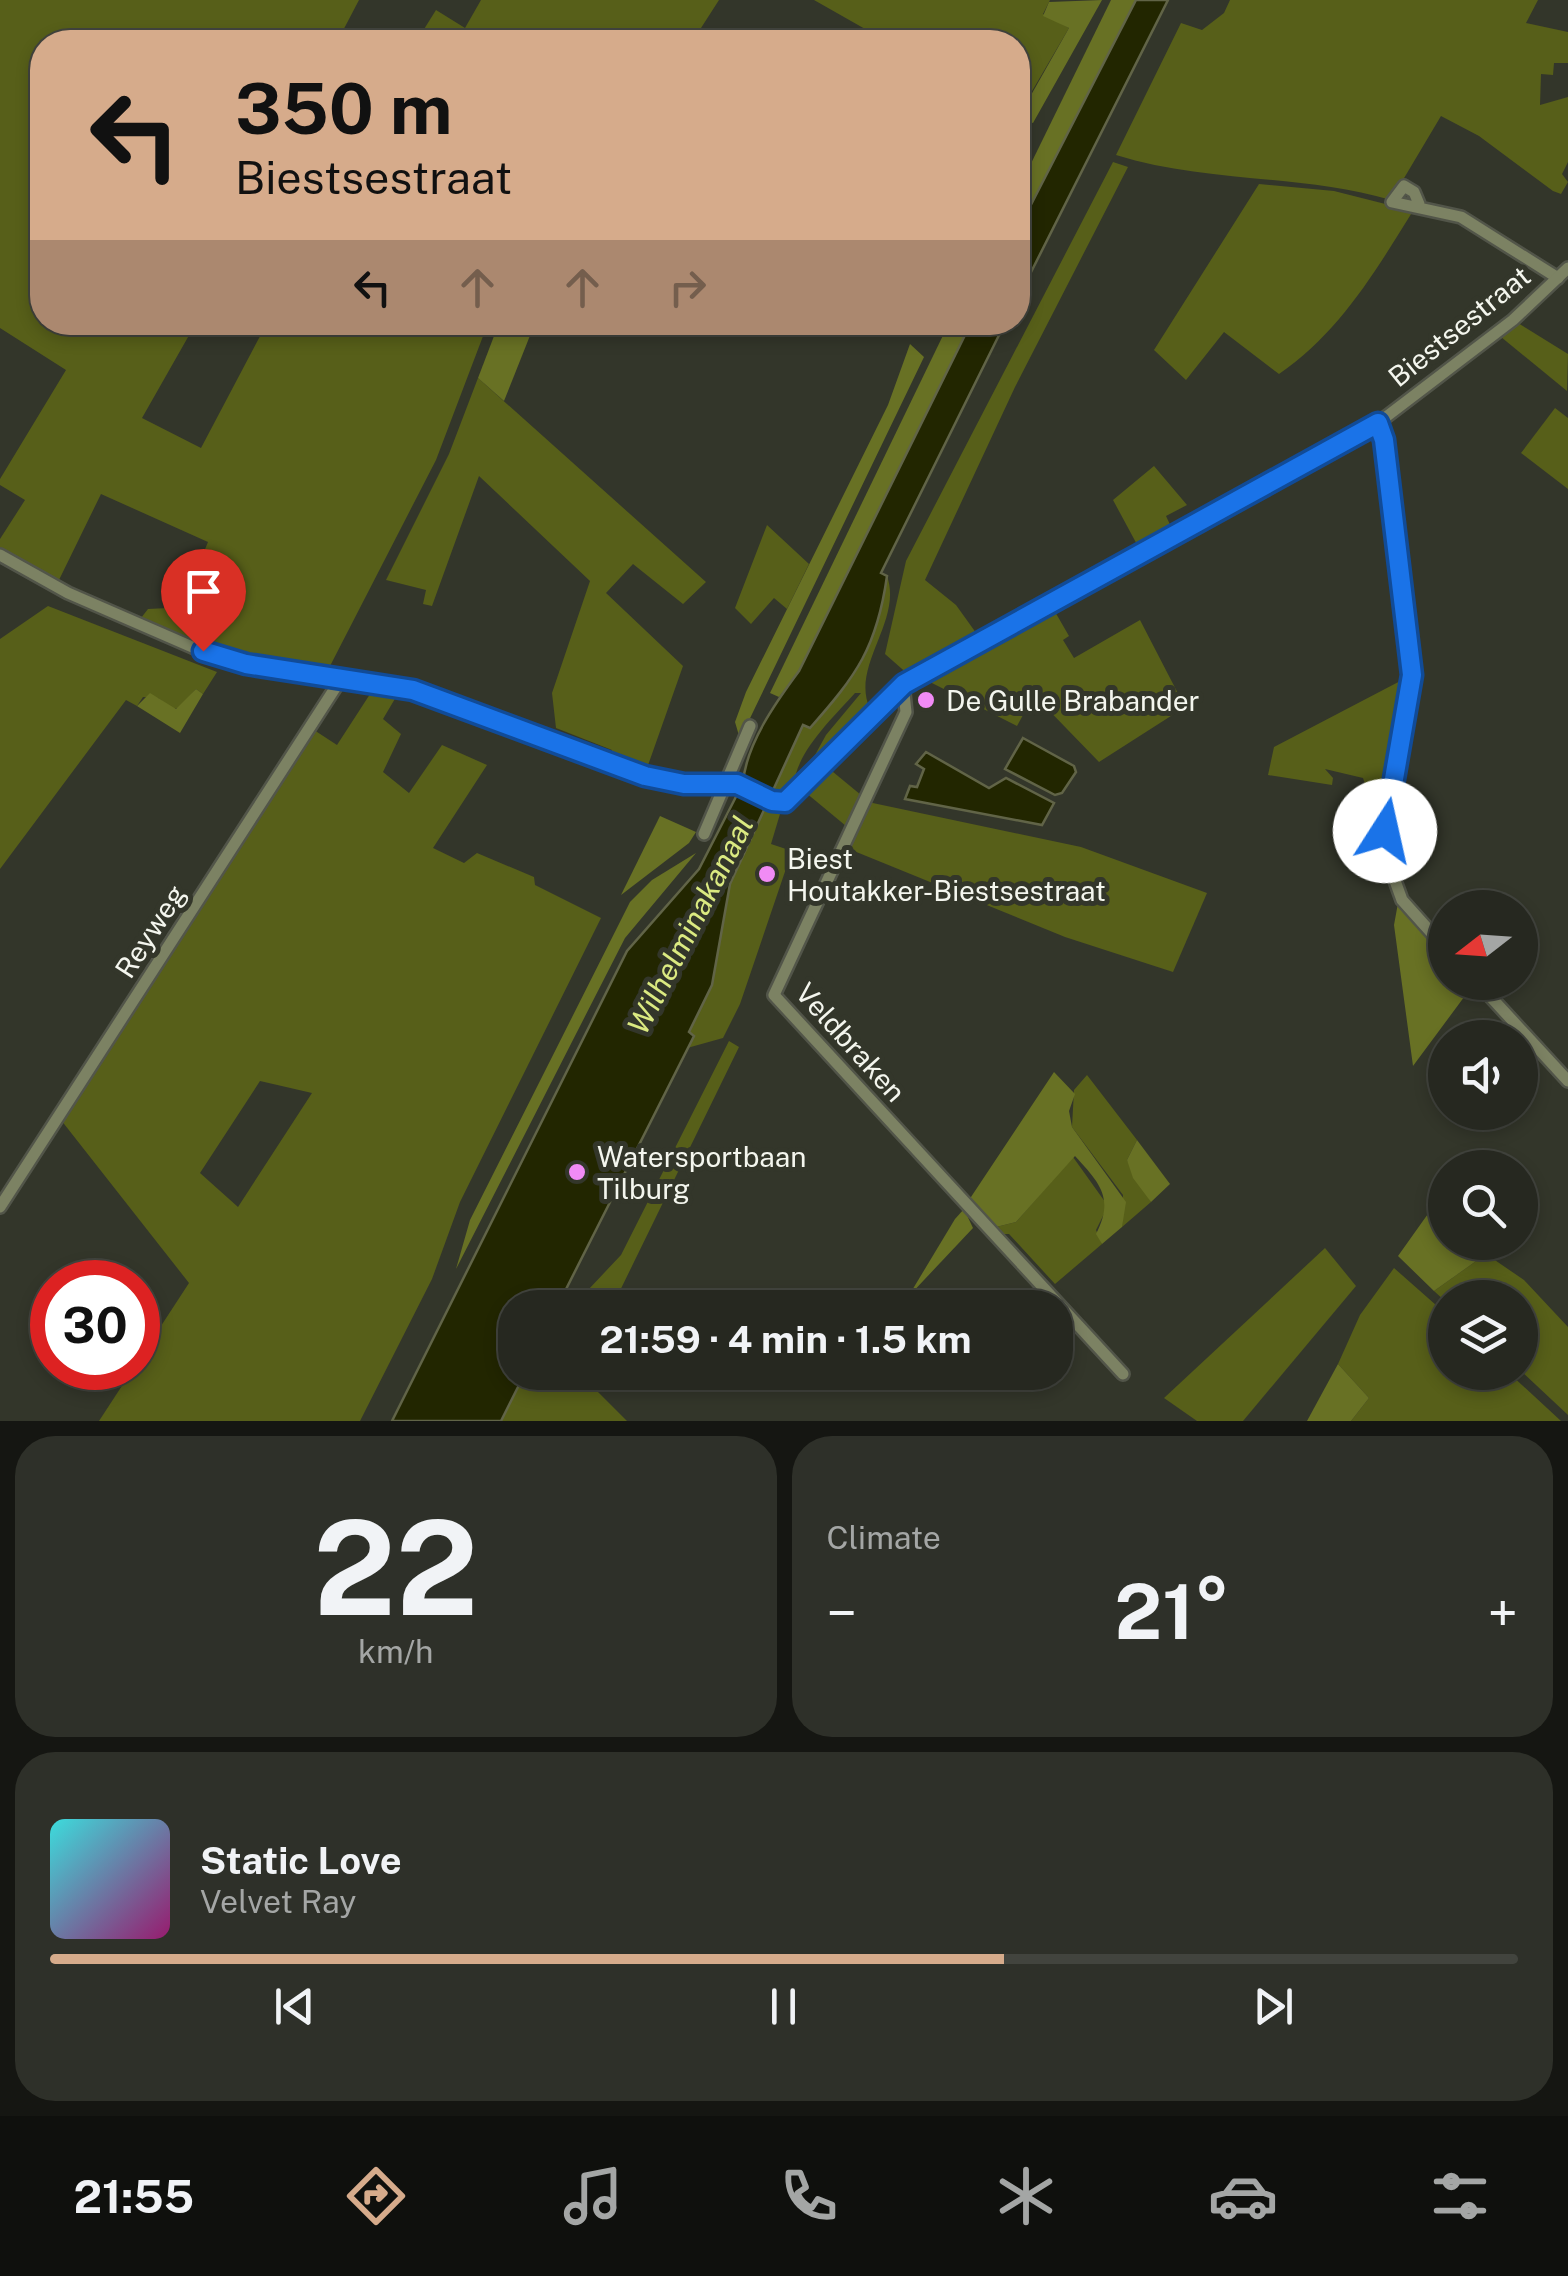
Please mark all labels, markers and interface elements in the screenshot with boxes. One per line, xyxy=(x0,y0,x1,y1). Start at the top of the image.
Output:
text: 350 m xyxy=(235,67,452,150)
icon: left xyxy=(70,70,200,200)
text: Biestsestraat xyxy=(235,151,512,204)
street label: Biestsestraat xyxy=(1382,259,1536,393)
icon: left xyxy=(345,260,400,315)
icon: ahead xyxy=(450,260,505,315)
icon: ahead xyxy=(555,260,610,315)
icon: right xyxy=(660,260,715,315)
pin xyxy=(161,549,246,652)
icon: arrive xyxy=(176,564,231,619)
place label: De Gulle Brabander xyxy=(946,684,1200,717)
marker: De Gulle Brabander xyxy=(915,689,937,711)
position arrow xyxy=(1333,779,1437,883)
water label: Wilhelminakanaal xyxy=(620,810,760,1040)
place label: Biest Houtakker-Biestsestraat xyxy=(787,842,1106,907)
marker: Biest Houtakker-Biestsestraat xyxy=(756,863,778,885)
street label: Reyweg xyxy=(108,878,192,984)
north arrow xyxy=(1428,890,1538,1000)
map controls xyxy=(1428,890,1538,1390)
street label: Veldbraken xyxy=(789,976,913,1108)
button: sound xyxy=(1428,1020,1538,1130)
place label: Watersportbaan Tilburg xyxy=(597,1140,806,1205)
button: search xyxy=(1428,1150,1538,1260)
marker: Watersportbaan Tilburg xyxy=(566,1161,588,1183)
speed limit sign: 30 xyxy=(30,1260,160,1390)
button: layers xyxy=(1428,1280,1538,1390)
text: 21:59 · 4 min · 1.5 km xyxy=(599,1317,972,1362)
text: 22 xyxy=(313,1492,478,1644)
text: Climate xyxy=(827,1519,941,1556)
text: 21° xyxy=(1115,1568,1230,1656)
text: − xyxy=(827,1581,857,1645)
text: + xyxy=(1488,1581,1518,1645)
text: km/h xyxy=(358,1633,433,1670)
text: Static Love xyxy=(200,1838,402,1883)
text: Velvet Ray xyxy=(200,1883,356,1920)
icon: previous xyxy=(267,1979,322,2034)
icon: pause xyxy=(756,1979,811,2034)
icon: next xyxy=(1246,1979,1301,2034)
icon: directions xyxy=(341,2161,411,2231)
icon: music xyxy=(558,2161,628,2231)
icon: phone xyxy=(774,2161,844,2231)
icon: climate xyxy=(991,2161,1061,2231)
icon: car xyxy=(1208,2161,1278,2231)
icon: filters xyxy=(1425,2161,1495,2231)
text: 21:55 xyxy=(73,2170,194,2223)

